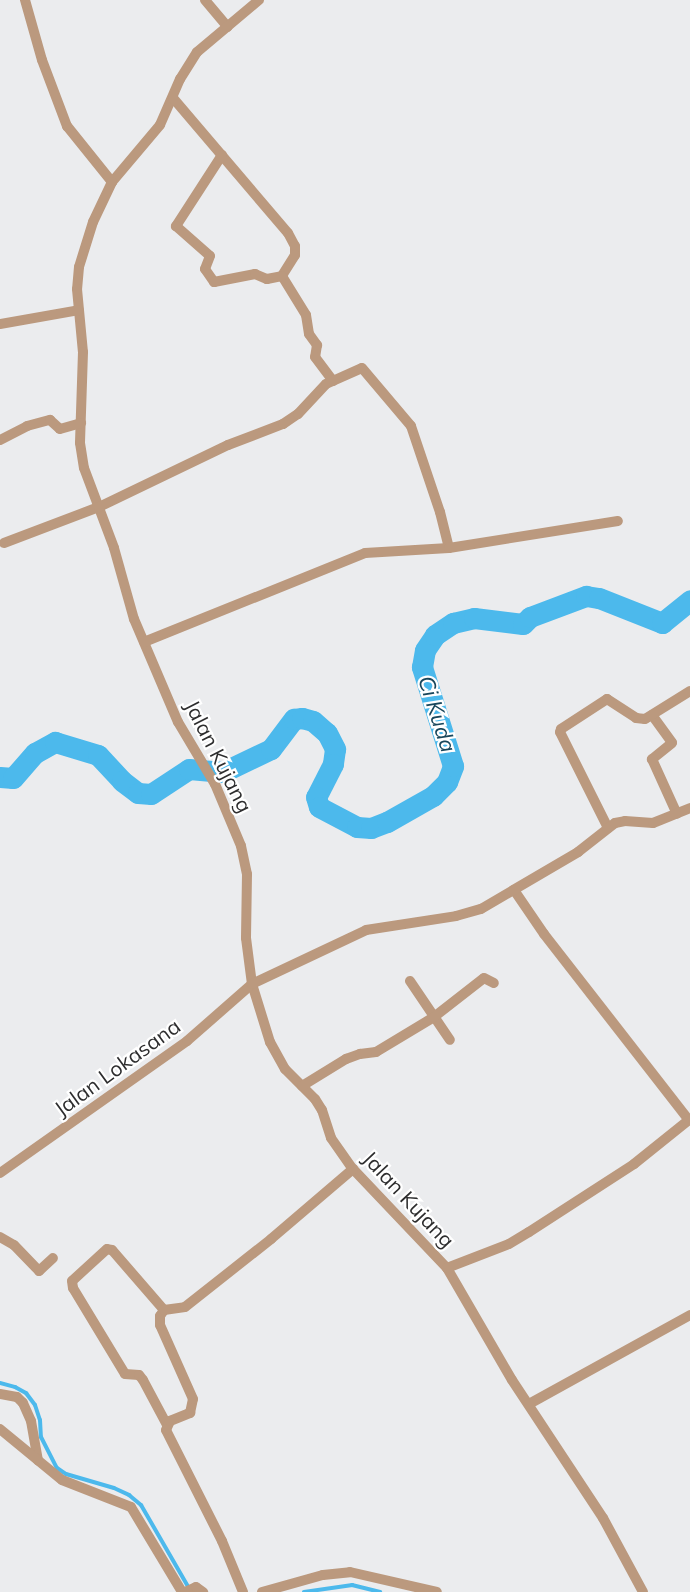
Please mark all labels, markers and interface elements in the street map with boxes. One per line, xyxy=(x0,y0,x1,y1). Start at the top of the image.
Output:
water label: Ci Kuda xyxy=(412,672,462,756)
street label: Jalan Kujang xyxy=(180,696,258,816)
street label: Jalan Lokasana xyxy=(49,1013,185,1121)
street label: Jalan Kujang xyxy=(358,1146,460,1252)

